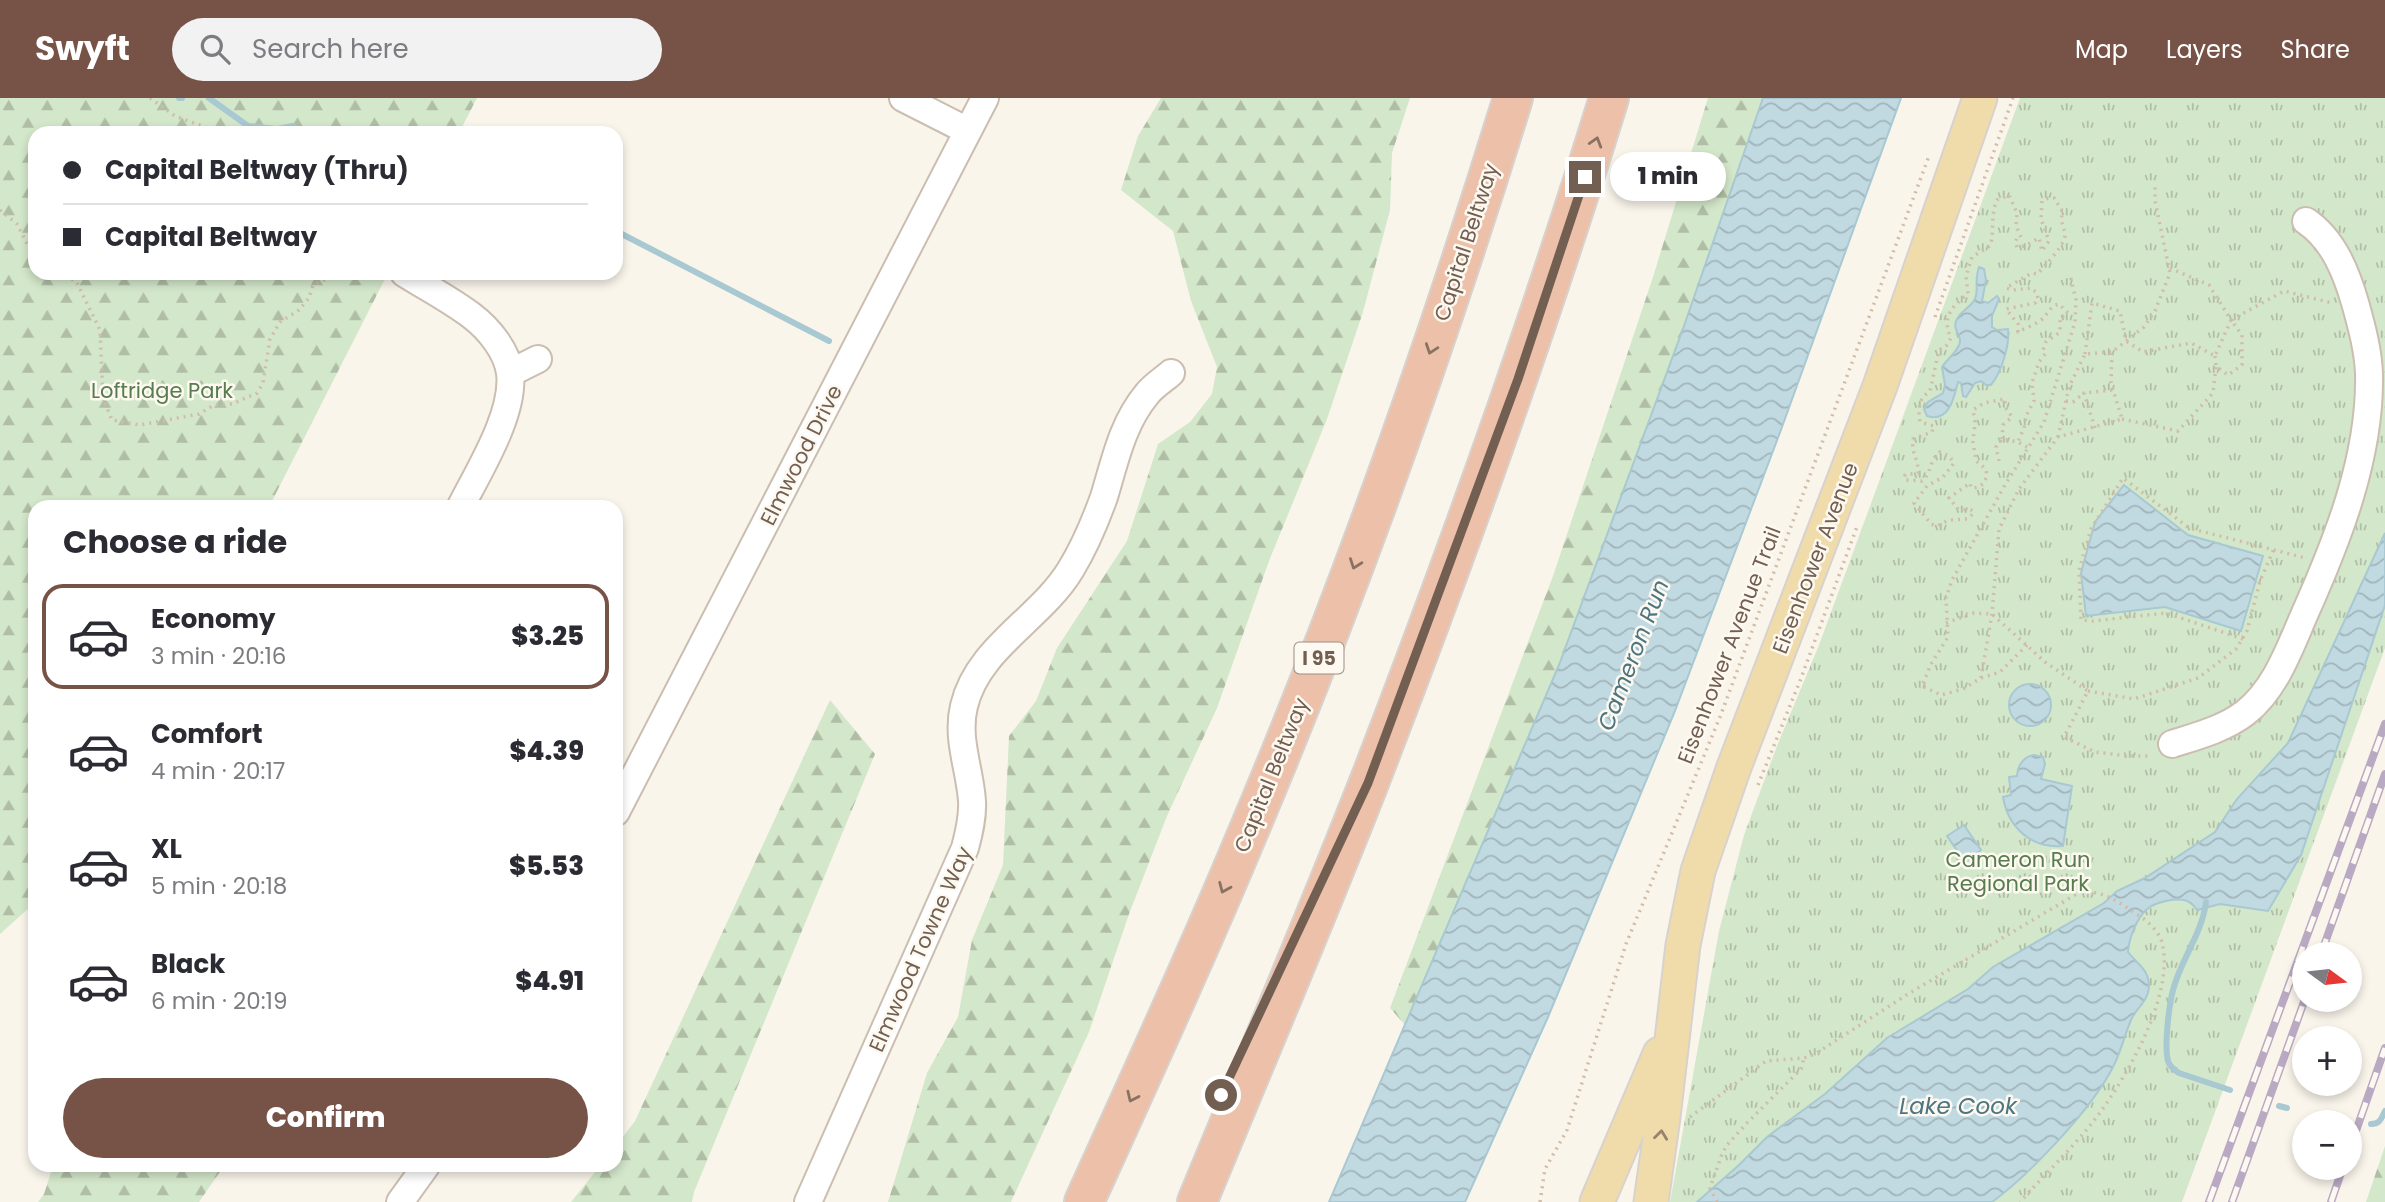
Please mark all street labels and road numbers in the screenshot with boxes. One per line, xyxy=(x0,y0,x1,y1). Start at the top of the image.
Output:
street label: Capital Beltway xyxy=(1427,159,1505,325)
street label: Elmwood Drive xyxy=(753,380,849,530)
street label: Eisenhower Avenue xyxy=(1765,458,1865,658)
street label: Eisenhower Avenue Trail xyxy=(1670,522,1788,768)
road number: I 95 xyxy=(1294,642,1344,674)
street label: Capital Beltway xyxy=(1227,693,1315,857)
street label: Elmwood Towne Way xyxy=(862,842,978,1056)

